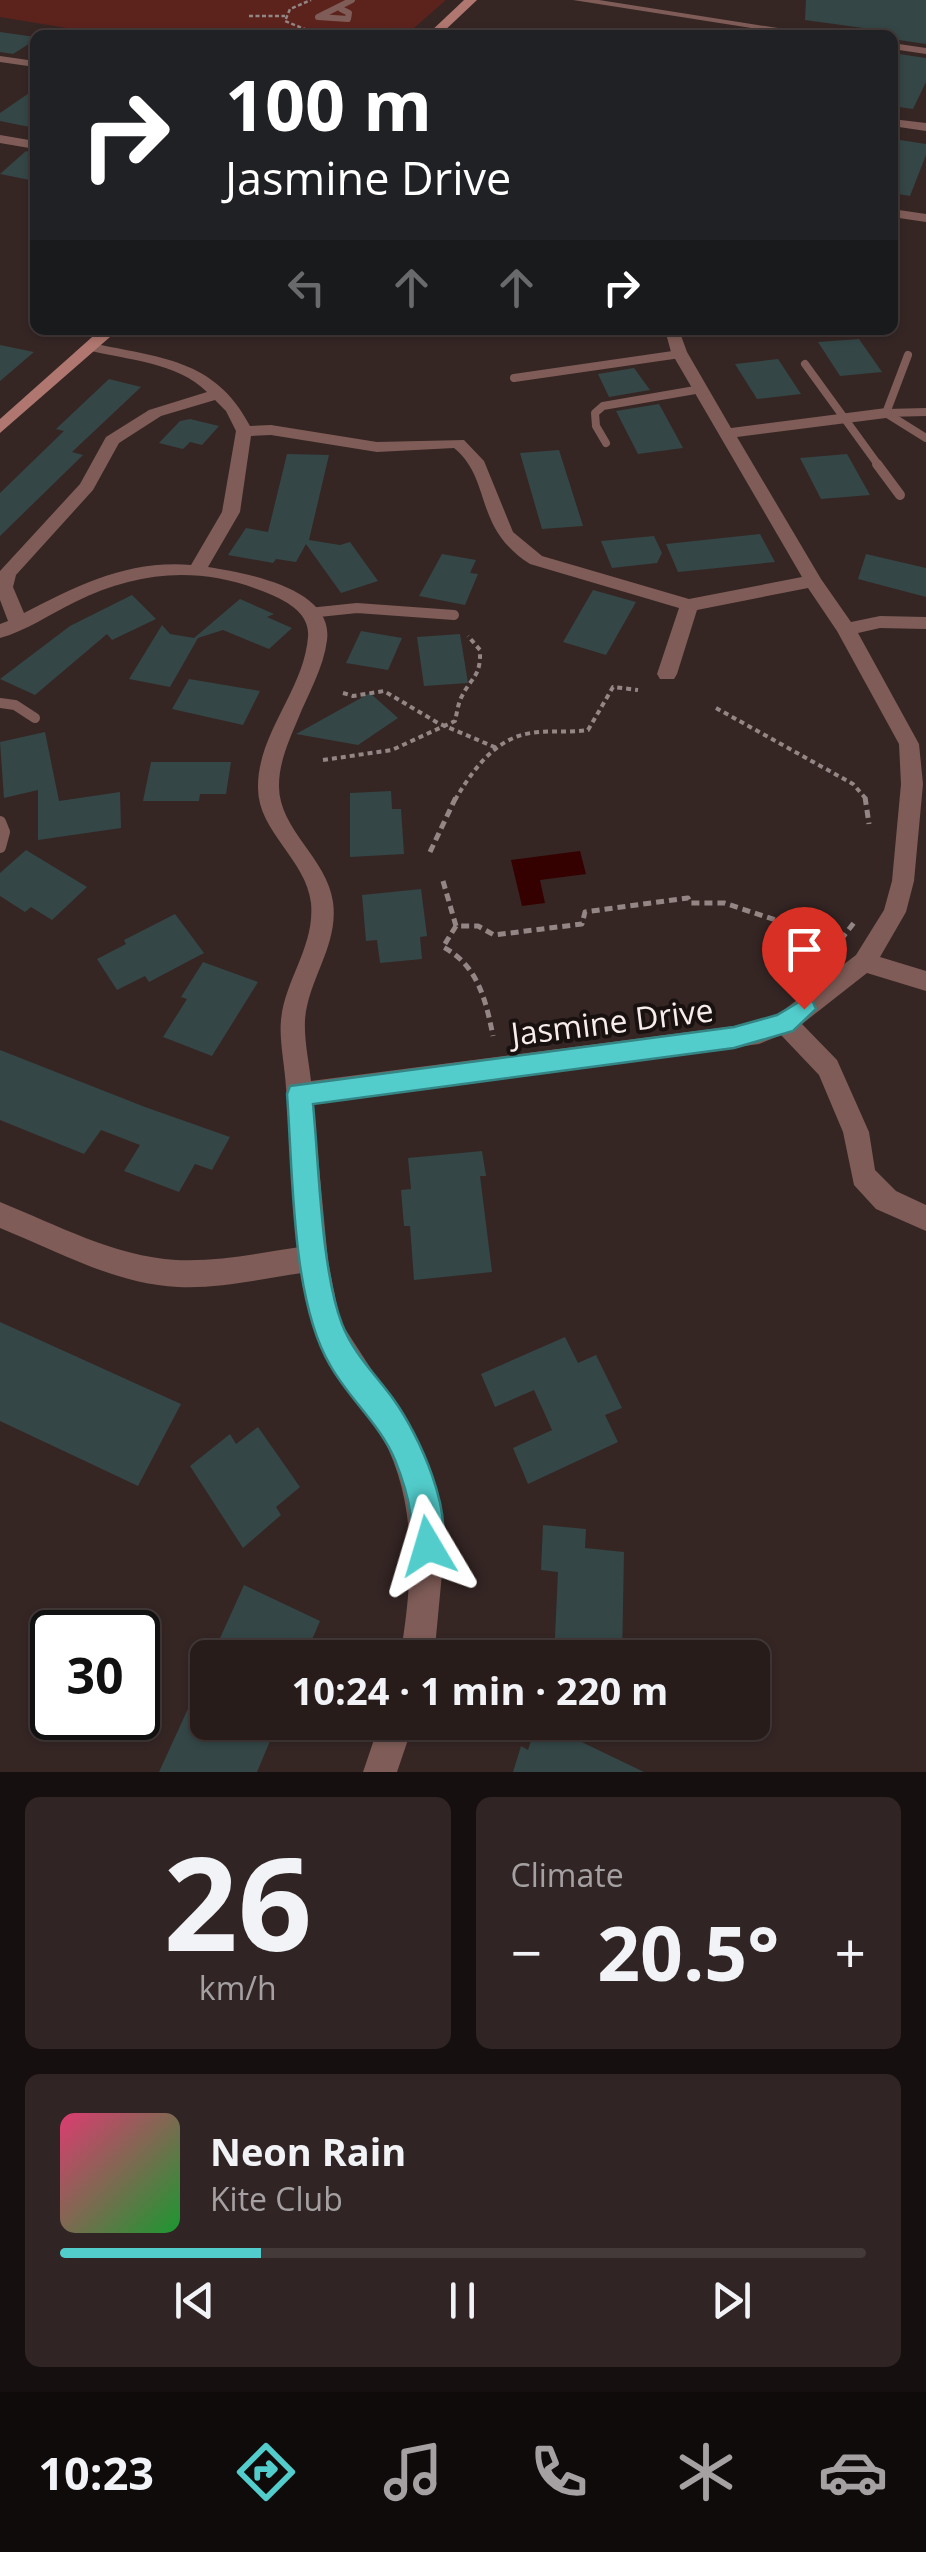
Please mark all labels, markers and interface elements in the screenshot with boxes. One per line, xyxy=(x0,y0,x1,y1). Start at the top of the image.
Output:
text: 100 m xyxy=(225,56,432,152)
icon: right xyxy=(60,70,190,200)
text: Jasmine Drive xyxy=(225,147,511,208)
icon: left xyxy=(279,260,334,315)
icon: ahead xyxy=(384,260,439,315)
icon: ahead xyxy=(489,260,544,315)
icon: right xyxy=(594,260,649,315)
pin xyxy=(762,907,847,1010)
icon: arrive xyxy=(777,922,832,977)
street label: Jasmine Drive xyxy=(505,987,716,1055)
position arrow xyxy=(376,1494,480,1598)
speed limit sign: 30 xyxy=(30,1610,160,1740)
text: 10:24 · 1 min · 220 m xyxy=(292,1664,668,1716)
text: 26 xyxy=(163,1812,312,1989)
text: Climate xyxy=(511,1853,624,1896)
text: 20.5° xyxy=(597,1901,779,2003)
text: − xyxy=(511,1914,542,1989)
text: + xyxy=(835,1914,866,1989)
text: km/h xyxy=(199,1966,277,2009)
text: Neon Rain xyxy=(210,2125,406,2177)
text: Kite Club xyxy=(210,2177,343,2220)
icon: previous xyxy=(167,2273,222,2328)
icon: pause xyxy=(435,2273,490,2328)
icon: next xyxy=(704,2273,759,2328)
icon: directions xyxy=(231,2437,301,2507)
icon: music xyxy=(378,2437,448,2507)
icon: phone xyxy=(524,2437,594,2507)
icon: climate xyxy=(671,2437,741,2507)
icon: car xyxy=(818,2437,888,2507)
text: 10:23 xyxy=(38,2442,154,2503)

